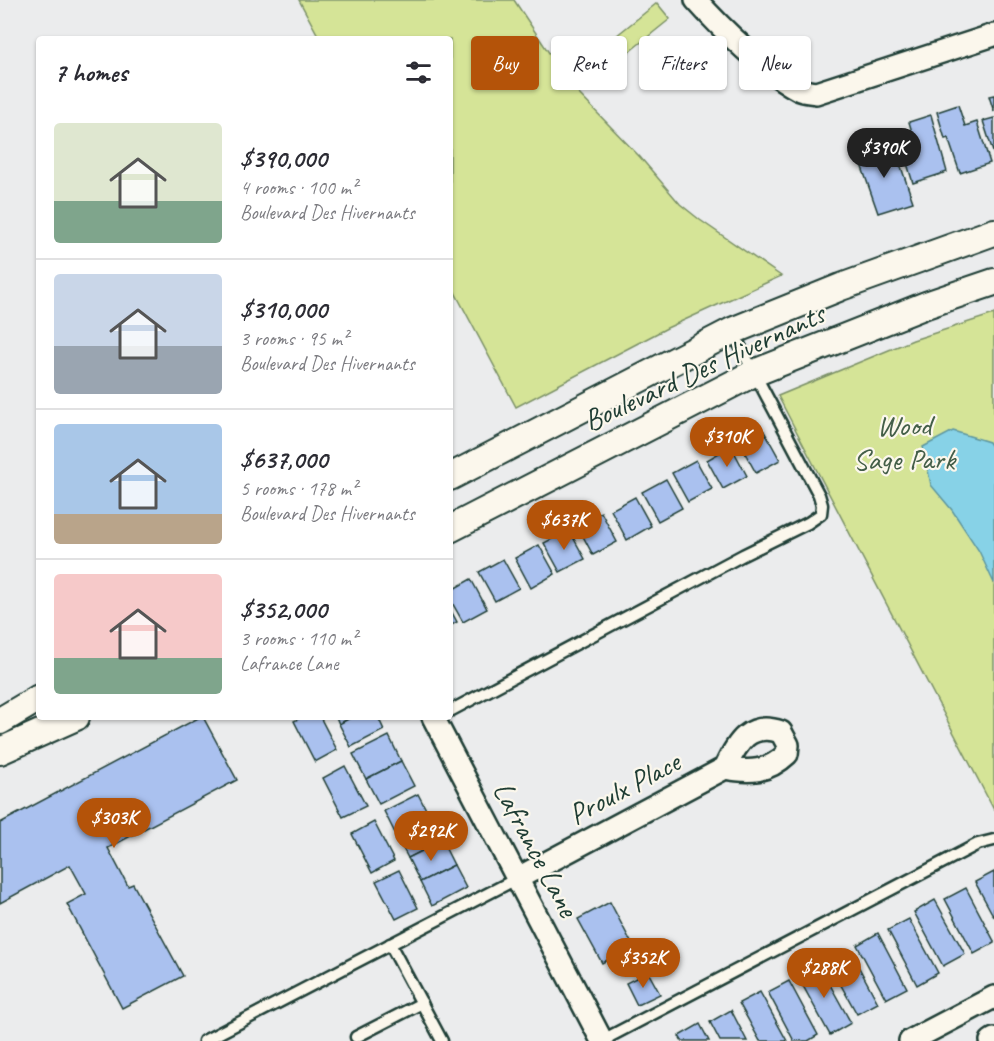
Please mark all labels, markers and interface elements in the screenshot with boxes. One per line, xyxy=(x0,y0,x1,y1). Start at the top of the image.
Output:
chip: Buy xyxy=(471,36,539,90)
chip: Rent xyxy=(551,36,627,90)
chip: Filters xyxy=(639,36,727,90)
chip: New xyxy=(739,36,811,90)
text: 7 homes xyxy=(54,56,127,89)
icon: filters xyxy=(402,56,435,89)
pin: $390K xyxy=(842,128,926,179)
text: $390K xyxy=(861,135,907,160)
text: $390,000 xyxy=(240,142,327,175)
icon: home xyxy=(102,147,174,219)
text: 4 rooms · 100 m² xyxy=(240,175,357,200)
text: Boulevard Des Hivernants xyxy=(240,200,415,225)
text: $310,000 xyxy=(240,293,327,326)
street label: Boulevard Des Hivernants xyxy=(577,293,833,440)
icon: home xyxy=(102,298,174,370)
text: 3 rooms · 95 m² xyxy=(240,326,348,351)
text: Boulevard Des Hivernants xyxy=(240,351,415,376)
park label: Wood Sage Park xyxy=(853,406,957,478)
pin: $310K xyxy=(685,417,769,468)
text: $310K xyxy=(704,424,750,449)
text: $637,000 xyxy=(240,443,328,476)
icon: home xyxy=(102,448,174,520)
text: 5 rooms · 178 m² xyxy=(240,476,357,501)
pin: $637K xyxy=(522,500,606,551)
text: Boulevard Des Hivernants xyxy=(240,501,415,526)
text: $637K xyxy=(541,507,587,532)
text: $352,000 xyxy=(240,593,327,626)
icon: home xyxy=(102,598,174,670)
text: 3 rooms · 110 m² xyxy=(240,626,357,651)
text: Lafrance Lane xyxy=(240,651,339,676)
street label: Proulx Place xyxy=(562,742,688,833)
street label: Lafrance Lane xyxy=(485,775,589,925)
pin: $303K xyxy=(72,798,156,849)
text: $303K xyxy=(91,805,137,830)
pin: $292K xyxy=(389,811,473,862)
text: $292K xyxy=(408,818,454,843)
pin: $352K xyxy=(601,938,685,989)
text: $352K xyxy=(620,945,666,970)
pin: $288K xyxy=(782,948,866,999)
text: $288K xyxy=(801,955,847,980)

